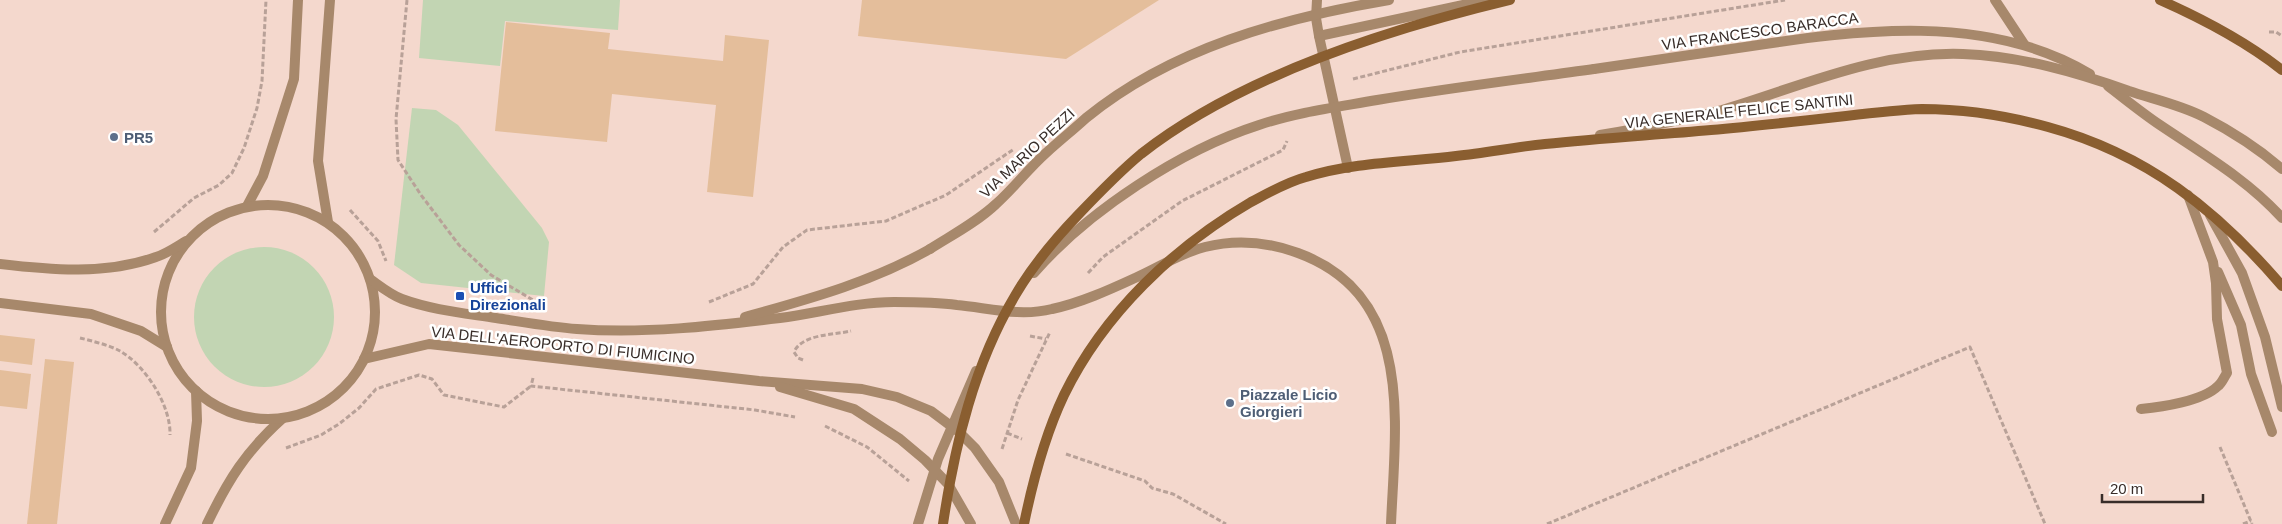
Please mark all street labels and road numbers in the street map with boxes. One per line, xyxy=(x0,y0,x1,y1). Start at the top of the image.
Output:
street label: VIA FRANCESCO BARACCA xyxy=(1661,9,1859,53)
street label: VIA GENERALE FELICE SANTINI xyxy=(1624,91,1854,131)
street label: VIA MARIO PEZZI xyxy=(976,105,1078,201)
street label: VIA DELL'AEROPORTO DI FIUMICINO xyxy=(430,323,696,367)

